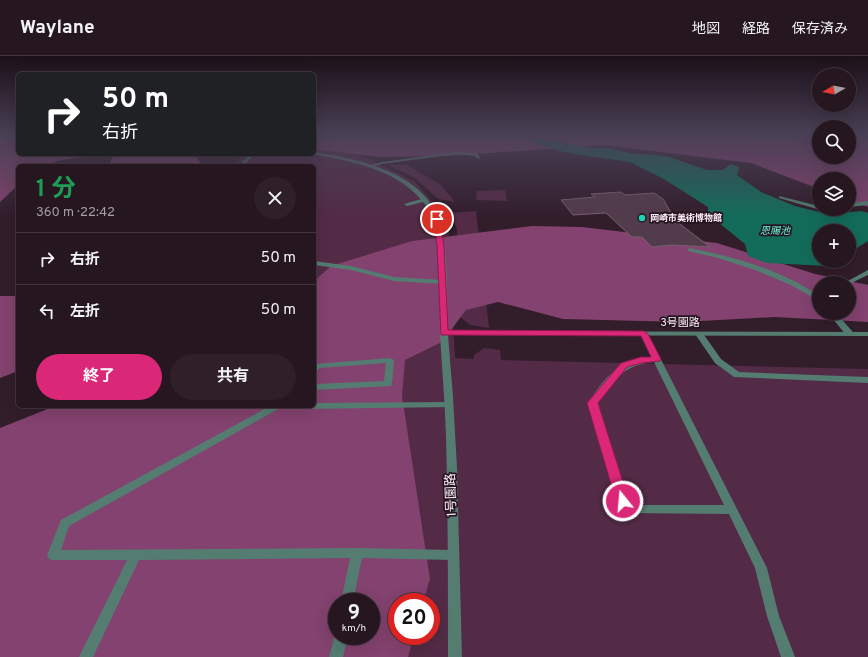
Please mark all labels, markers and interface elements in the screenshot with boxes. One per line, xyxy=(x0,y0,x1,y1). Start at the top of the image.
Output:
text: Waylane xyxy=(20,16,95,40)
text: 地図 xyxy=(692,21,720,38)
text: 経路 xyxy=(742,21,770,38)
text: 保存済み xyxy=(792,21,848,38)
north arrow xyxy=(812,68,856,112)
map controls xyxy=(812,68,856,320)
text: 50 m xyxy=(102,82,169,118)
icon: right xyxy=(36,88,88,140)
button: search xyxy=(812,120,856,164)
text: 右折 xyxy=(102,122,138,145)
button: layers xyxy=(812,172,856,216)
text: 1 分 xyxy=(36,175,76,205)
button: close xyxy=(254,177,296,219)
pin xyxy=(420,202,454,236)
text: 360 m · 22:42 xyxy=(36,205,115,221)
icon: arrive xyxy=(426,208,448,230)
place label: 岡崎市美術博物館 xyxy=(650,212,722,224)
marker: 岡崎市美術博物館 xyxy=(637,213,647,223)
button: + xyxy=(812,224,856,268)
water label: 恩賜池 xyxy=(760,225,791,238)
icon: right xyxy=(36,248,58,270)
text: 50 m xyxy=(261,249,296,268)
text: 右折 xyxy=(70,251,100,270)
button: − xyxy=(812,276,856,320)
icon: left xyxy=(36,300,58,322)
text: 50 m xyxy=(261,301,296,320)
text: 左折 xyxy=(70,303,100,322)
street label: 3号園路 xyxy=(660,316,700,330)
button: 終了 xyxy=(36,354,162,400)
button: 共有 xyxy=(170,354,296,400)
street label: 1号園路 xyxy=(443,473,461,517)
position arrow xyxy=(602,480,644,522)
speed limit sign: 20 xyxy=(388,593,440,645)
text: 9 xyxy=(348,601,360,627)
text: km/h xyxy=(342,622,366,635)

